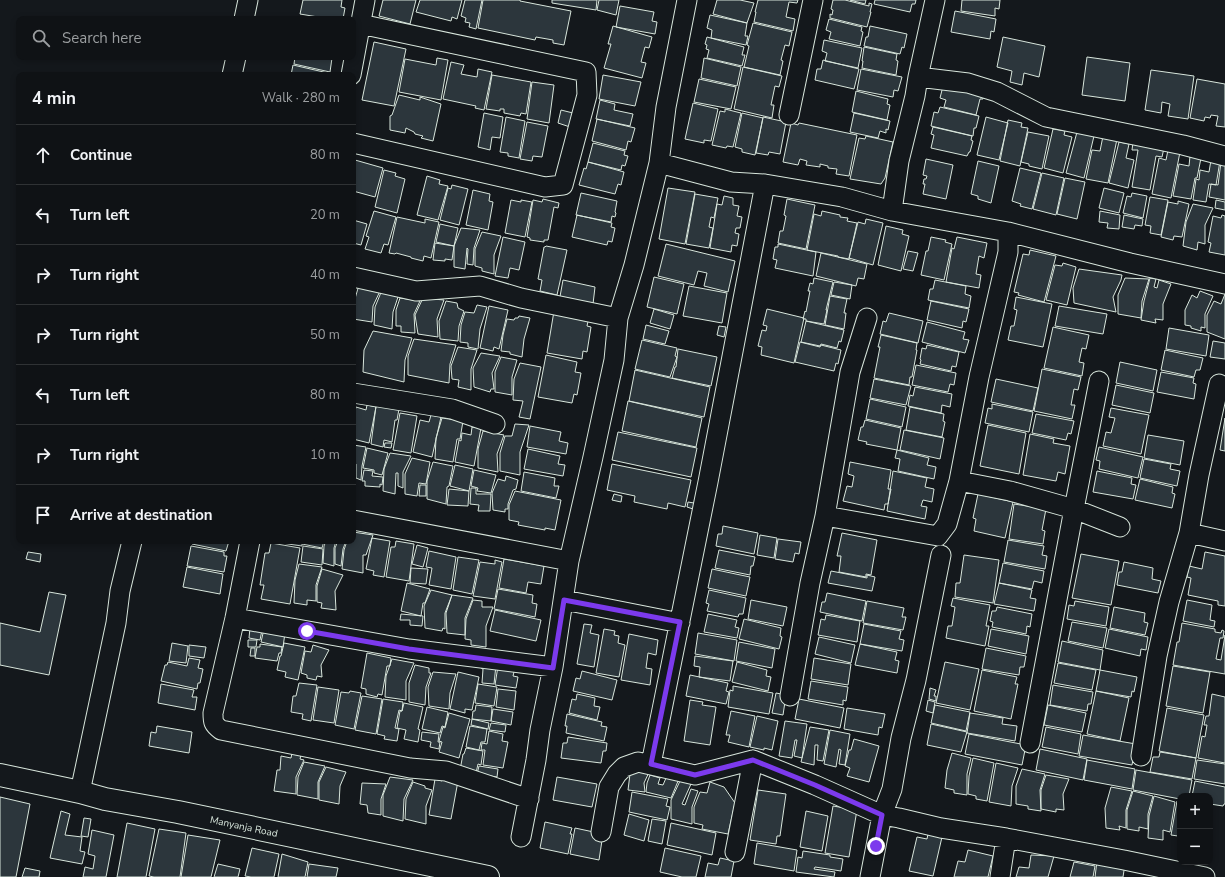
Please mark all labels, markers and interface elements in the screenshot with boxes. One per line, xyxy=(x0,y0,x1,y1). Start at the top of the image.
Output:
search box xyxy=(16,16,356,60)
icon: search xyxy=(30,27,52,49)
text: Search here xyxy=(62,28,142,48)
text: 4 min xyxy=(32,87,76,110)
text: Walk · 280 m xyxy=(262,89,340,107)
icon: ahead xyxy=(32,144,54,166)
text: Continue xyxy=(70,145,132,165)
text: 80 m xyxy=(310,146,340,164)
icon: left xyxy=(32,204,54,226)
text: Turn left xyxy=(70,205,129,225)
text: 20 m xyxy=(310,206,340,224)
icon: right xyxy=(32,264,54,286)
text: Turn right xyxy=(70,265,139,285)
text: 40 m xyxy=(310,266,340,284)
icon: right xyxy=(32,324,54,346)
text: Turn right xyxy=(70,325,139,345)
text: 50 m xyxy=(310,326,340,344)
icon: left xyxy=(32,384,54,406)
text: Turn left xyxy=(70,385,129,405)
text: 80 m xyxy=(310,386,340,404)
icon: right xyxy=(32,444,54,466)
text: Turn right xyxy=(70,445,139,465)
text: 10 m xyxy=(310,446,340,464)
icon: arrive xyxy=(32,504,54,526)
text: Arrive at destination xyxy=(70,505,213,525)
route start xyxy=(298,622,316,640)
map controls xyxy=(1177,793,1213,865)
button: + xyxy=(1177,793,1213,829)
street label: Manyanja Road xyxy=(209,813,279,841)
button: − xyxy=(1177,829,1213,865)
route end xyxy=(867,837,885,855)

